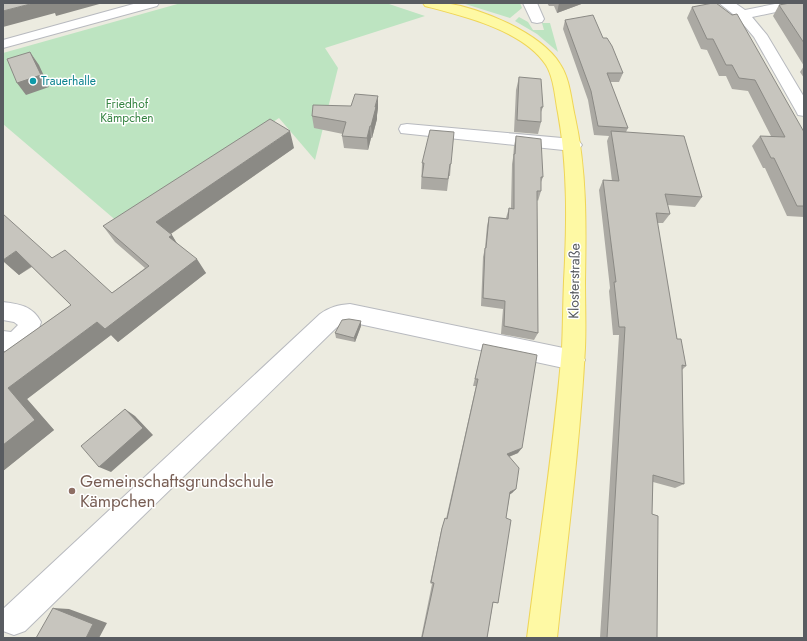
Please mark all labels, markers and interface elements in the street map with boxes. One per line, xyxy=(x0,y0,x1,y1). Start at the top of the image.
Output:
place label: Trauerhalle xyxy=(41,72,96,90)
marker: Trauerhalle xyxy=(28,76,38,86)
park label: Friedhof Kämpchen xyxy=(100,95,154,127)
street label: Klosterstraße xyxy=(563,243,585,319)
place label: Gemeinschaftsgrundschule Kämpchen xyxy=(80,469,274,513)
marker: Gemeinschaftsgrundschule Kämpchen xyxy=(67,486,77,496)

